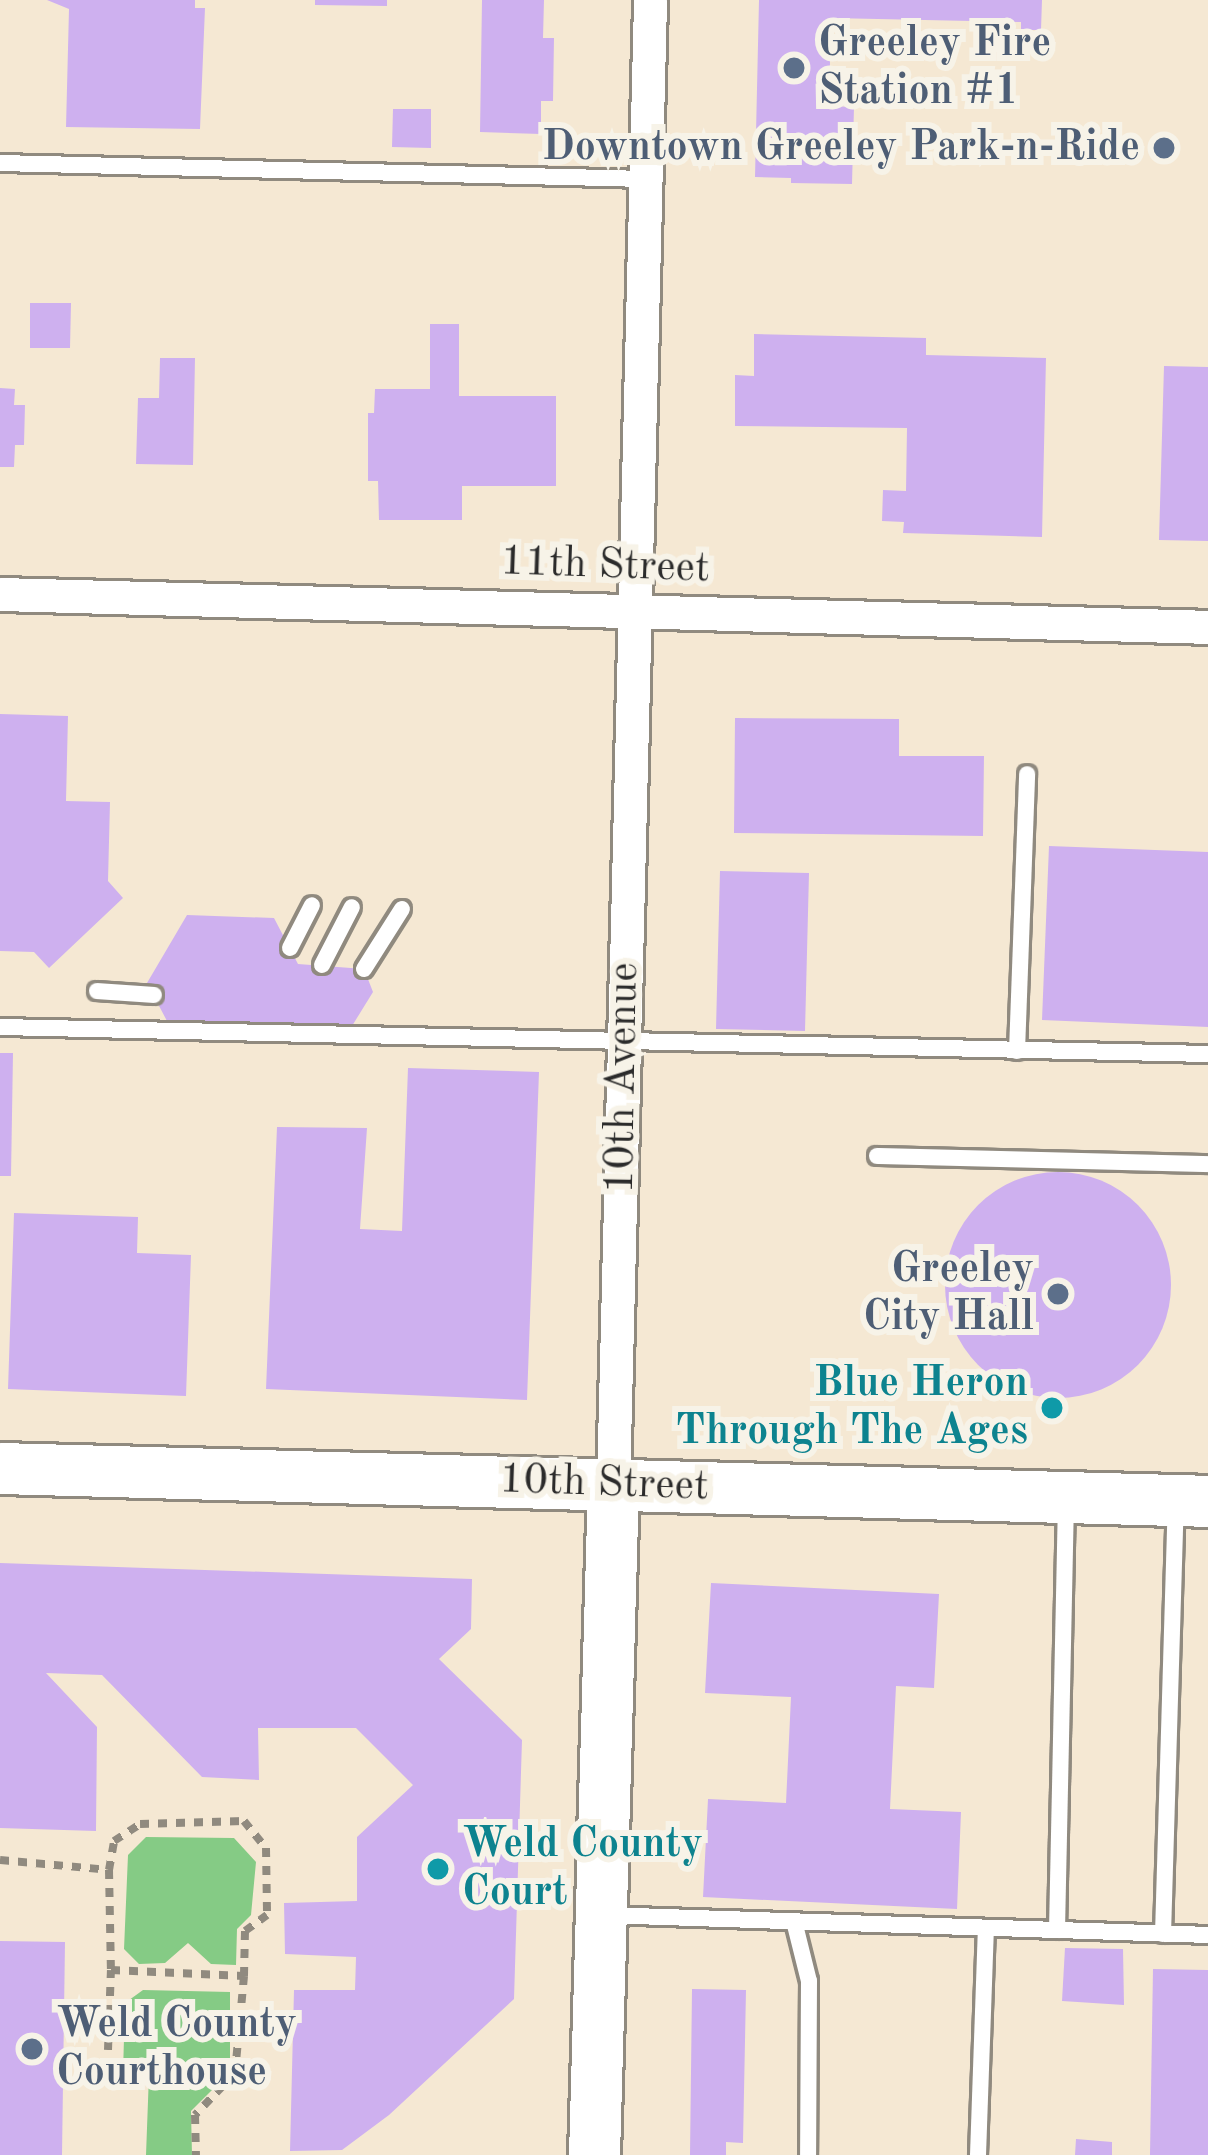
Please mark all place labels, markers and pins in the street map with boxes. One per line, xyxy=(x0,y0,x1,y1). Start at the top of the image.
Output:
place label: Greeley Fire Station #1 xyxy=(818,19,1051,118)
marker: Greeley Fire Station #1 xyxy=(781,55,807,81)
place label: Downtown Greeley Park-n-Ride xyxy=(542,123,1140,173)
marker: Downtown Greeley Park-n-Ride xyxy=(1151,135,1177,161)
place label: Greeley City Hall xyxy=(863,1245,1034,1344)
marker: Greeley City Hall xyxy=(1045,1281,1071,1307)
place label: Blue Heron Through The Ages xyxy=(675,1359,1028,1458)
marker: Blue Heron Through The Ages xyxy=(1039,1395,1065,1421)
place label: Weld County Court xyxy=(462,1820,703,1918)
marker: Weld County Court xyxy=(425,1856,451,1882)
place label: Weld County Courthouse xyxy=(56,2000,297,2098)
marker: Weld County Courthouse xyxy=(19,2036,45,2062)

